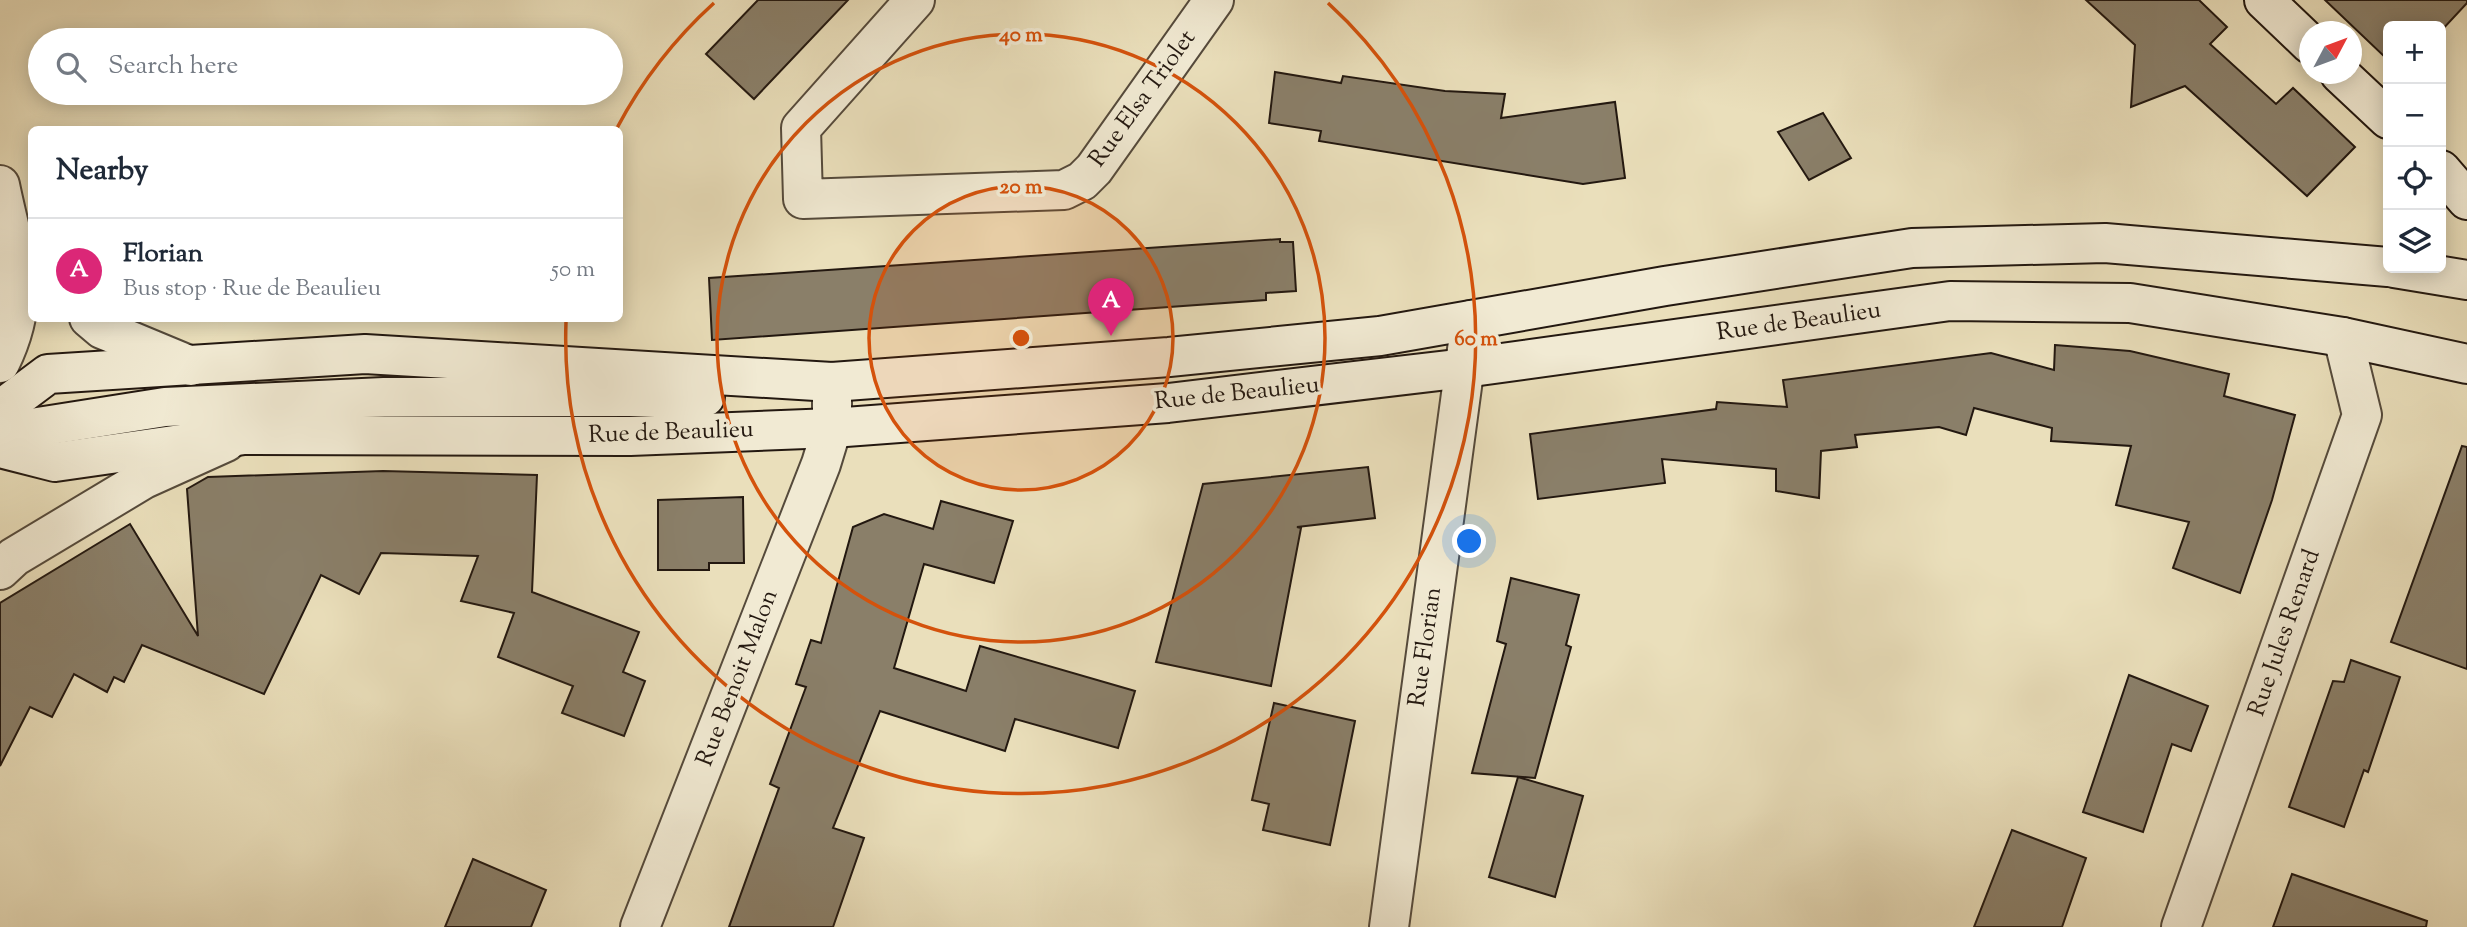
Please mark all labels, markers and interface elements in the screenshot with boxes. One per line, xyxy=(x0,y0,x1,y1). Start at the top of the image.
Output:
text: 40 m xyxy=(998,21,1043,51)
north arrow xyxy=(2299,21,2362,84)
map controls xyxy=(2383,21,2446,273)
button: + xyxy=(2383,21,2446,84)
street label: Rue Elsa Triolet xyxy=(1081,23,1205,175)
search box xyxy=(28,28,623,105)
icon: search xyxy=(52,48,90,86)
text: Search here xyxy=(108,48,238,85)
button: − xyxy=(2383,84,2446,147)
button: locate xyxy=(2383,147,2446,210)
text: Nearby xyxy=(56,150,148,193)
text: 20 m xyxy=(1000,173,1043,203)
button: layers xyxy=(2383,210,2446,273)
text: Florian xyxy=(123,236,203,273)
text: A xyxy=(70,254,88,287)
text: 50 m xyxy=(551,254,595,287)
text: Bus stop · Rue de Beaulieu xyxy=(123,273,381,306)
pin: A xyxy=(1088,278,1134,336)
street label: Rue de Beaulieu xyxy=(1715,294,1883,350)
text: 60 m xyxy=(1454,325,1498,355)
centre of rings xyxy=(1009,326,1033,350)
street label: Rue de Beaulieu xyxy=(1153,368,1321,420)
street label: Rue de Beaulieu xyxy=(588,413,754,453)
your location xyxy=(1452,524,1486,558)
street label: Rue Jules Renard xyxy=(2240,544,2330,721)
street label: Rue Benoit Malon xyxy=(689,585,787,771)
street label: Rue Florian xyxy=(1401,585,1451,709)

